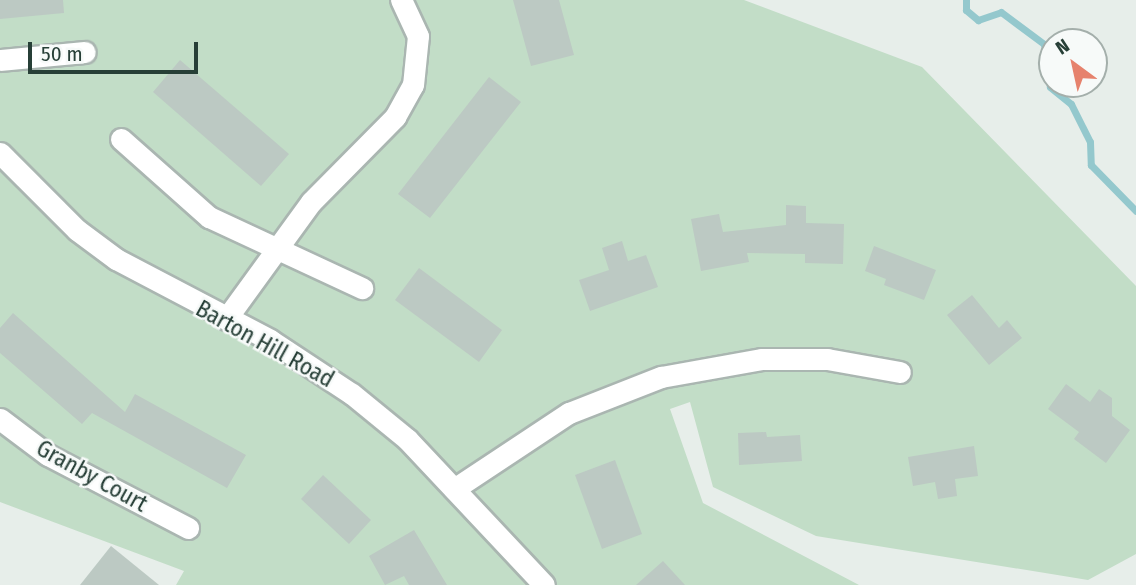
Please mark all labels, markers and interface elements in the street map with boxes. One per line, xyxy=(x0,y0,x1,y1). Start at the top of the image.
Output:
scale bar xyxy=(32,28,201,72)
north arrow xyxy=(1038,28,1108,98)
text: N xyxy=(1051,34,1073,59)
text: 50 m xyxy=(41,41,83,67)
street label: Barton Hill Road xyxy=(191,295,339,393)
street label: Granby Court xyxy=(32,434,152,518)

